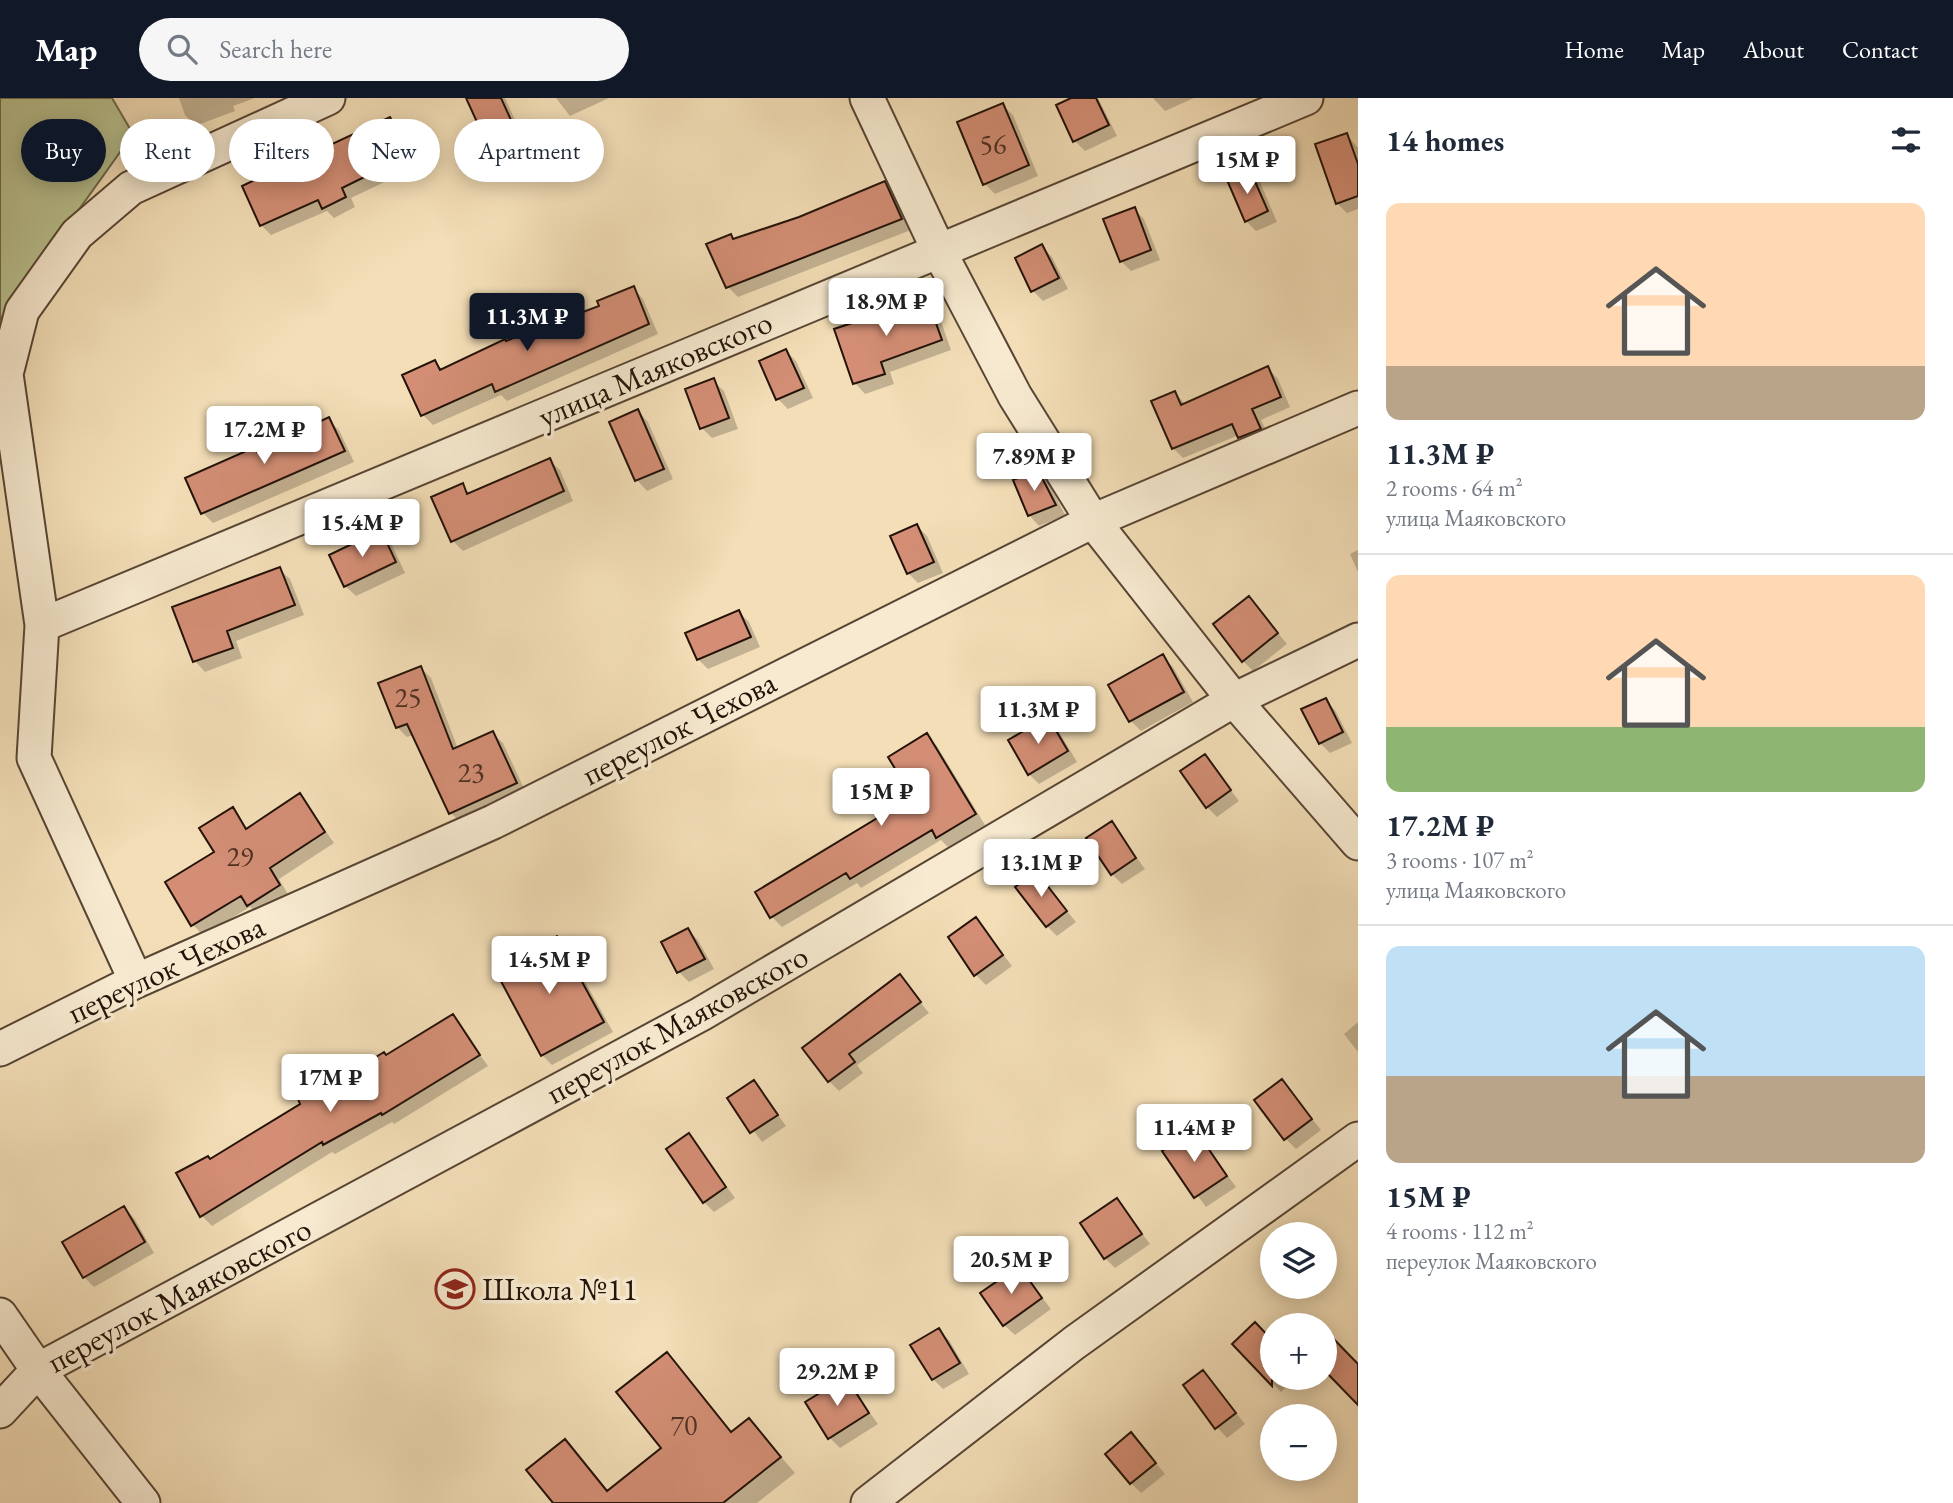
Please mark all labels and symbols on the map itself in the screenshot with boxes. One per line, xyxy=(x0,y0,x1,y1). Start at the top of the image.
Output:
house number: 56 xyxy=(980,126,1006,162)
pin: 15M ₽ xyxy=(1198,136,1296,196)
pin: 18.9M ₽ xyxy=(821,278,951,338)
pin: 11.3M ₽ xyxy=(462,294,592,353)
street label: улица Маяковского xyxy=(531,301,779,437)
pin: 17.2M ₽ xyxy=(199,406,329,466)
pin: 7.89M ₽ xyxy=(969,434,1099,493)
pin: 15.4M ₽ xyxy=(297,500,427,559)
street label: переулок Чехова xyxy=(575,661,783,795)
house number: 25 xyxy=(395,679,421,715)
pin: 11.3M ₽ xyxy=(973,686,1103,746)
house number: 23 xyxy=(458,754,484,790)
pin: 15M ₽ xyxy=(832,768,930,828)
house number: 29 xyxy=(227,838,253,874)
pin: 13.1M ₽ xyxy=(976,840,1106,899)
street label: переулок Чехова xyxy=(61,905,271,1033)
street label: переулок Маяковского xyxy=(539,935,815,1113)
pin: 14.5M ₽ xyxy=(484,936,614,996)
pin: 17M ₽ xyxy=(281,1054,379,1114)
pin: 11.4M ₽ xyxy=(1129,1104,1259,1164)
street label: переулок Маяковского xyxy=(40,1208,318,1382)
pin: 20.5M ₽ xyxy=(946,1236,1076,1296)
school or university icon: Школа №11 xyxy=(434,1268,476,1310)
place label: Школа №11 xyxy=(482,1268,638,1310)
pin: 29.2M ₽ xyxy=(772,1348,902,1408)
house number: 70 xyxy=(671,1407,697,1443)

